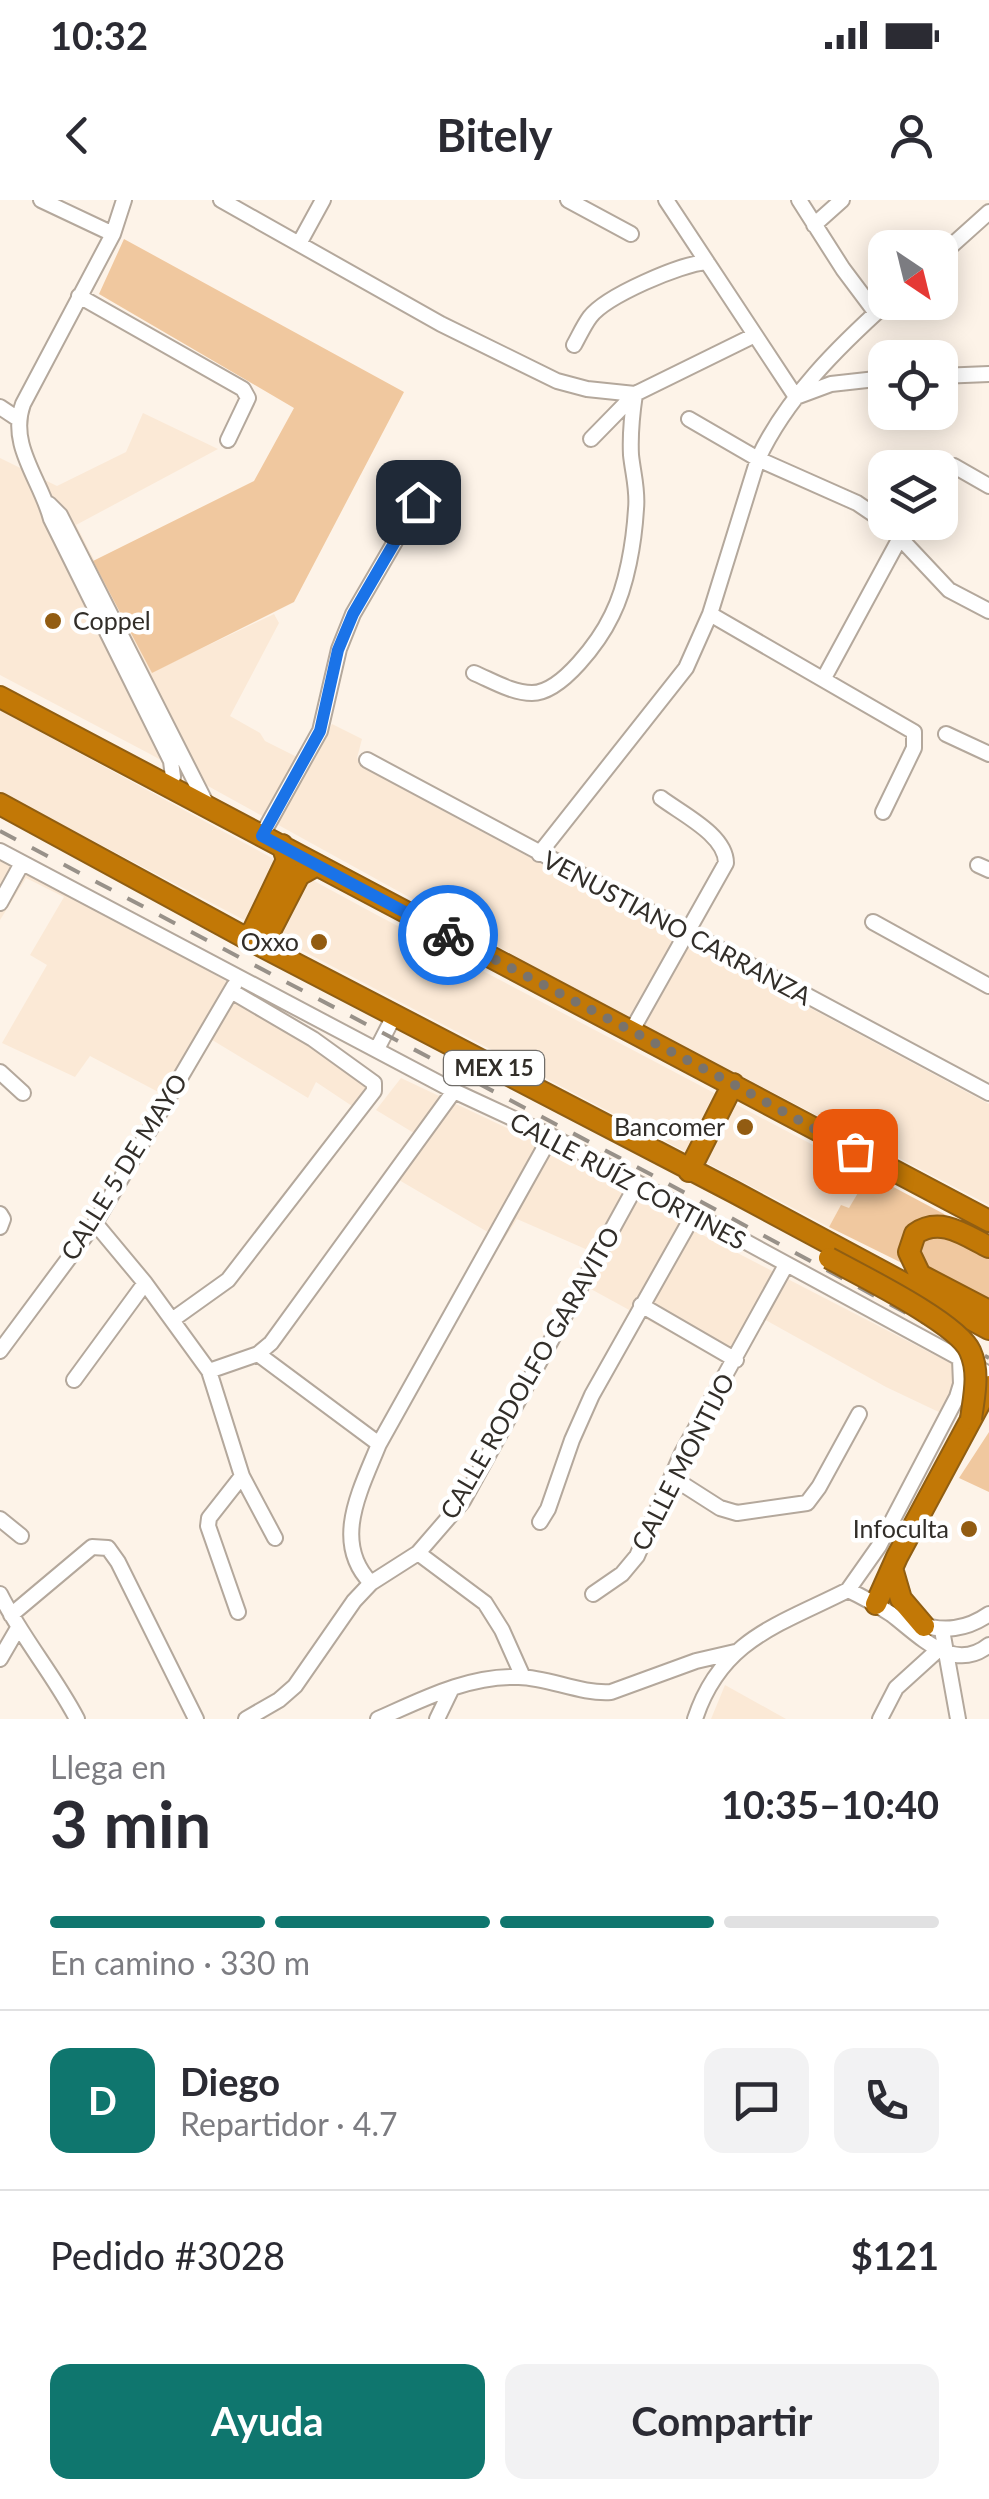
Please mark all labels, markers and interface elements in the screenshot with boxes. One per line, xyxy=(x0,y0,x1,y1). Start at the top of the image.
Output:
text: 10:32 xyxy=(50,12,148,58)
icon: back xyxy=(50,108,105,163)
text: Bitely xyxy=(436,108,553,162)
icon: person xyxy=(884,108,939,163)
north arrow xyxy=(868,230,958,320)
map controls xyxy=(868,230,958,540)
button: locate xyxy=(868,340,958,430)
button: layers xyxy=(868,450,958,540)
pin xyxy=(376,460,461,545)
icon: home xyxy=(391,475,446,530)
place label: Coppel xyxy=(73,605,151,635)
marker: Coppel xyxy=(42,610,64,632)
street label: VENUSTIANO CARRANZA xyxy=(538,844,817,1011)
courier xyxy=(398,885,498,985)
icon: bike xyxy=(421,908,476,963)
place label: Oxxo xyxy=(241,926,299,956)
marker: Oxxo xyxy=(308,931,330,953)
road number: MEX 15 xyxy=(444,1051,544,1085)
street label: CALLE 5 DE MAYO xyxy=(54,1068,193,1265)
street label: CALLE RUÍZ CORTINES xyxy=(505,1105,752,1255)
pin xyxy=(813,1109,898,1194)
place label: Bancomer xyxy=(614,1111,725,1141)
marker: Bancomer xyxy=(734,1116,756,1138)
icon: bag xyxy=(828,1124,883,1179)
street label: CALLE RODOLFO GARAVITO xyxy=(433,1221,625,1524)
street label: CALLE MONTIJO xyxy=(625,1368,740,1555)
place label: Infoculta xyxy=(853,1513,949,1543)
marker: Infoculta xyxy=(958,1518,980,1540)
text: Llega en xyxy=(50,1747,166,1786)
text: 10:35–10:40 xyxy=(721,1781,939,1827)
text: 3 min xyxy=(50,1784,211,1862)
text: En camino · 330 m xyxy=(50,1943,310,1982)
button: chat xyxy=(704,2048,809,2153)
button: phone xyxy=(834,2048,939,2153)
text: Diego xyxy=(180,2058,280,2104)
text: D xyxy=(88,2077,117,2123)
text: Repartidor · 4.7 xyxy=(180,2104,398,2143)
text: Pedido #3028 xyxy=(50,2232,285,2278)
text: $121 xyxy=(851,2232,939,2278)
button: Ayuda xyxy=(50,2364,485,2479)
button: Compartir xyxy=(505,2364,939,2479)

